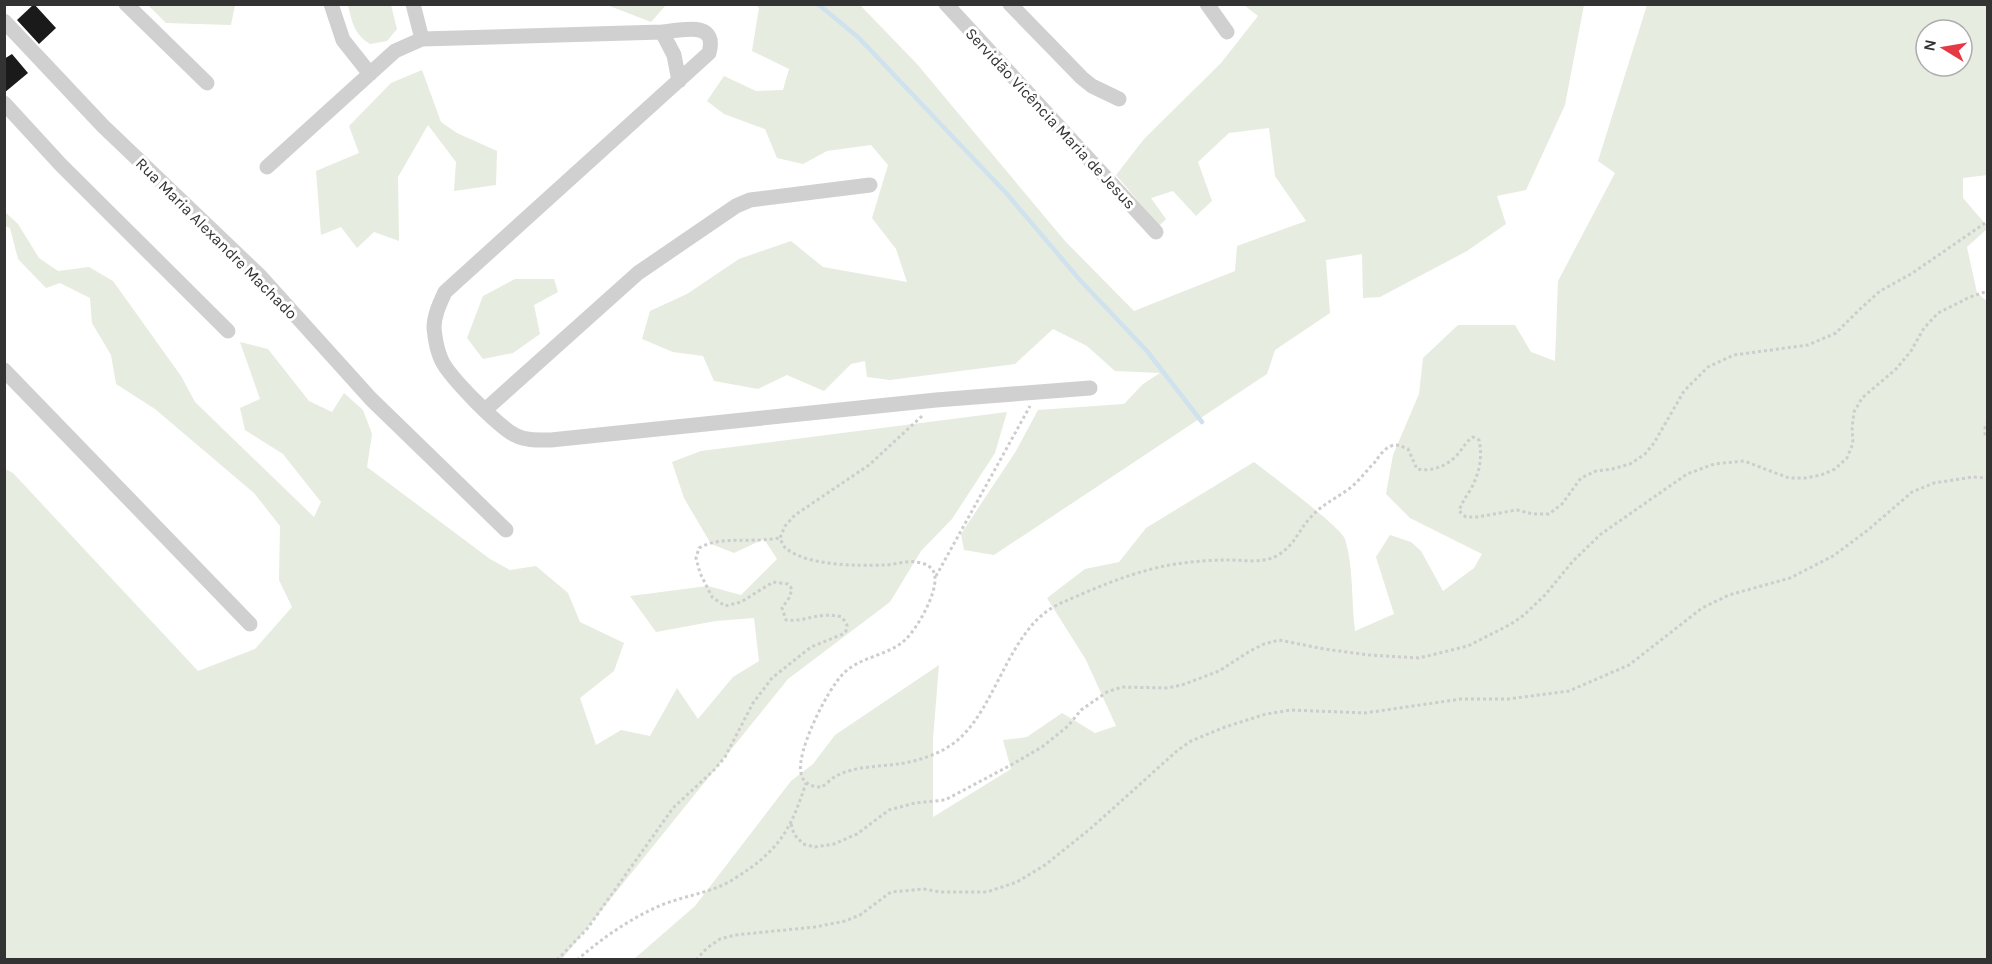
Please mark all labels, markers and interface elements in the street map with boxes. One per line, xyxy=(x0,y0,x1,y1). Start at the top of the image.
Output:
north arrow xyxy=(1914,18,1974,78)
street label: Servidão Vicência Maria de Jesus xyxy=(961,24,1140,213)
text: N xyxy=(1919,38,1940,53)
street label: Rua Maria Alexandre Machado xyxy=(132,154,301,323)

